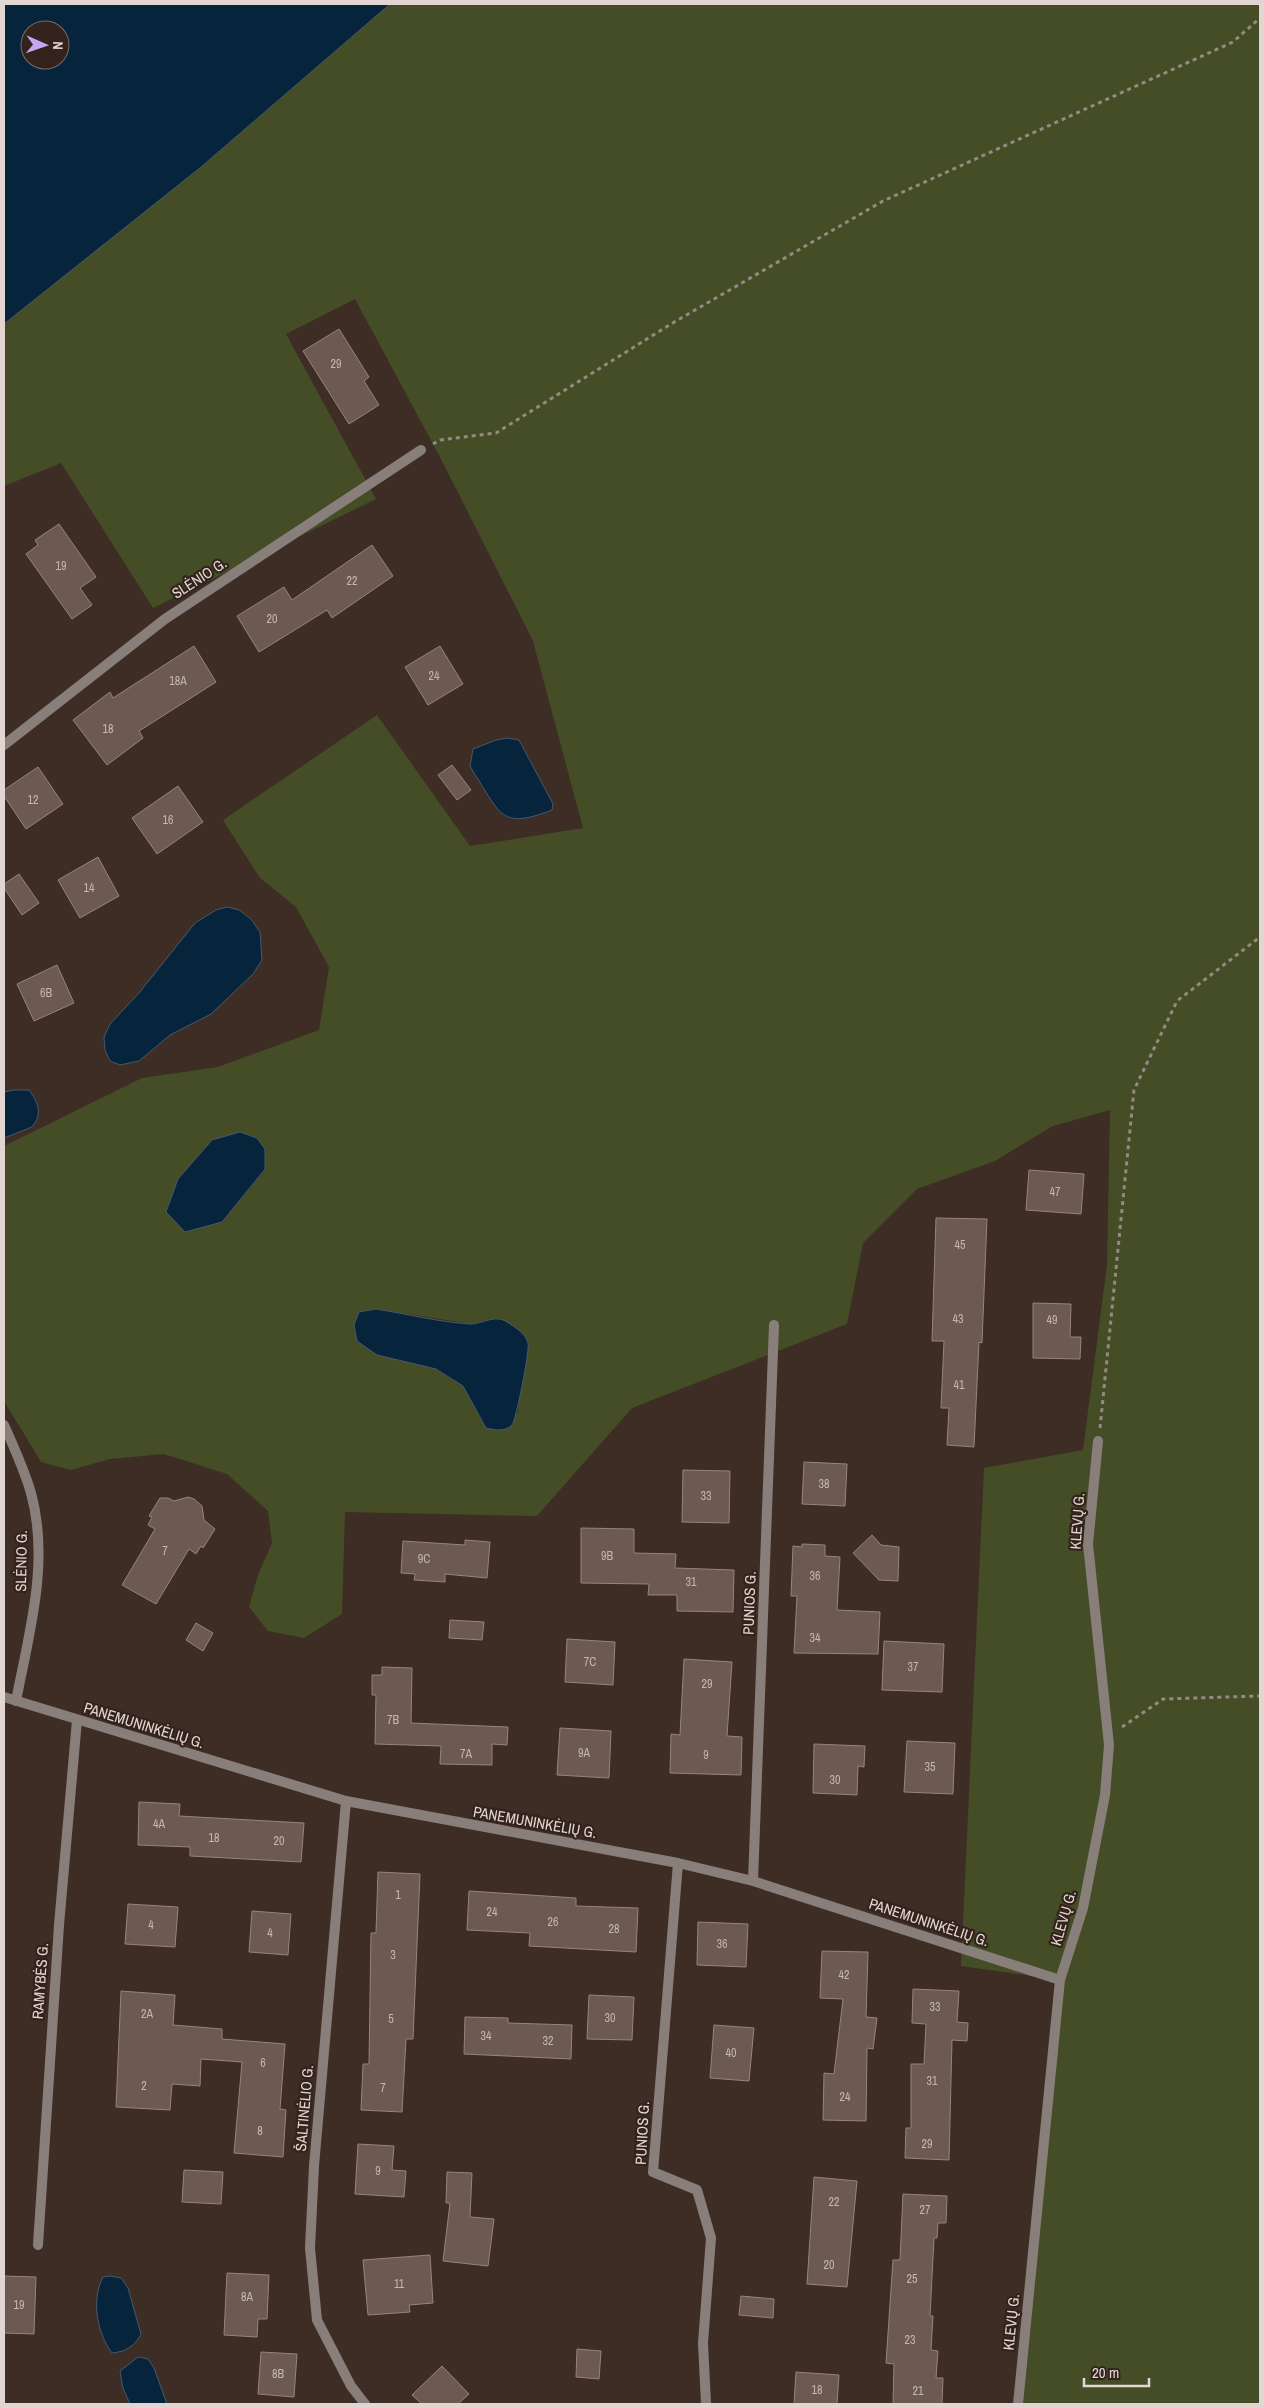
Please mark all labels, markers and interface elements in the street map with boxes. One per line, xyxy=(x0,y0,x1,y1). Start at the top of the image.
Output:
north arrow xyxy=(20,20,70,70)
text: N xyxy=(49,41,67,50)
house number: 29 xyxy=(331,356,341,372)
street label: SLĖNIO G. xyxy=(167,552,231,604)
house number: 19 xyxy=(56,558,66,574)
house number: 22 xyxy=(347,573,357,589)
house number: 20 xyxy=(267,611,277,627)
house number: 24 xyxy=(429,668,440,684)
house number: 18A xyxy=(169,673,187,689)
house number: 18 xyxy=(103,721,113,737)
house number: 12 xyxy=(28,792,38,808)
house number: 16 xyxy=(163,812,173,828)
house number: 14 xyxy=(84,880,95,896)
house number: 6B xyxy=(40,985,52,1001)
house number: 47 xyxy=(1050,1184,1061,1200)
house number: 45 xyxy=(955,1237,966,1253)
house number: 43 xyxy=(953,1311,963,1327)
house number: 49 xyxy=(1047,1312,1057,1328)
house number: 41 xyxy=(954,1377,965,1393)
house number: 38 xyxy=(819,1476,829,1492)
house number: 33 xyxy=(701,1488,711,1504)
street label: KLEVŲ G. xyxy=(1065,1492,1089,1550)
street label: SLĖNIO G. xyxy=(10,1530,32,1592)
house number: 7 xyxy=(162,1543,168,1559)
house number: 9B xyxy=(601,1548,613,1564)
house number: 9C xyxy=(418,1551,430,1567)
house number: 36 xyxy=(810,1568,820,1584)
street label: PUNIOS G. xyxy=(737,1571,761,1635)
house number: 31 xyxy=(686,1574,697,1590)
house number: 34 xyxy=(810,1630,821,1646)
house number: 7C xyxy=(584,1654,596,1670)
house number: 37 xyxy=(908,1659,919,1675)
house number: 29 xyxy=(702,1676,712,1692)
street label: PANEMUNINKĖLIŲ G. xyxy=(81,1697,207,1753)
house number: 7B xyxy=(387,1712,399,1728)
house number: 9A xyxy=(578,1745,590,1761)
house number: 7A xyxy=(460,1746,472,1762)
house number: 9 xyxy=(703,1747,709,1763)
house number: 35 xyxy=(925,1759,936,1775)
house number: 30 xyxy=(830,1772,840,1788)
street label: PANEMUNINKĖLIŲ G. xyxy=(472,1801,598,1843)
house number: 4A xyxy=(153,1816,165,1832)
house number: 18 xyxy=(209,1830,219,1846)
house number: 20 xyxy=(274,1833,284,1849)
house number: 1 xyxy=(395,1887,401,1903)
street label: KLEVŲ G. xyxy=(1045,1888,1081,1948)
street label: PANEMUNINKĖLIŲ G. xyxy=(866,1893,992,1951)
house number: 24 xyxy=(487,1904,498,1920)
house number: 26 xyxy=(548,1914,558,1930)
house number: 4 xyxy=(148,1917,154,1933)
house number: 28 xyxy=(609,1921,619,1937)
house number: 4 xyxy=(267,1925,273,1941)
house number: 36 xyxy=(717,1936,727,1952)
street label: RAMYBĖS G. xyxy=(27,1942,53,2020)
house number: 3 xyxy=(390,1947,396,1963)
house number: 42 xyxy=(839,1967,849,1983)
house number: 33 xyxy=(930,1999,940,2015)
house number: 2A xyxy=(141,2006,153,2022)
house number: 30 xyxy=(605,2010,615,2026)
house number: 5 xyxy=(388,2011,394,2027)
house number: 34 xyxy=(481,2028,492,2044)
house number: 32 xyxy=(543,2033,553,2049)
house number: 40 xyxy=(726,2045,736,2061)
house number: 6 xyxy=(260,2055,266,2071)
street label: ŠALTINĖLIO G. xyxy=(290,2064,318,2152)
house number: 31 xyxy=(927,2073,938,2089)
house number: 2 xyxy=(141,2078,147,2094)
house number: 7 xyxy=(380,2080,386,2096)
house number: 24 xyxy=(840,2089,851,2105)
street label: PUNIOS G. xyxy=(630,2101,654,2165)
house number: 8 xyxy=(257,2123,263,2139)
house number: 29 xyxy=(922,2136,932,2152)
house number: 9 xyxy=(375,2163,381,2179)
house number: 22 xyxy=(829,2194,839,2210)
house number: 27 xyxy=(920,2202,931,2218)
house number: 20 xyxy=(824,2257,834,2273)
house number: 25 xyxy=(907,2271,918,2287)
house number: 11 xyxy=(394,2276,405,2292)
house number: 8A xyxy=(241,2289,253,2305)
street label: KLEVŲ G. xyxy=(998,2293,1024,2351)
house number: 19 xyxy=(14,2297,24,2313)
house number: 23 xyxy=(905,2332,915,2348)
scale bar xyxy=(1084,2356,1149,2388)
text: 20 m xyxy=(1092,2362,1119,2383)
house number: 8B xyxy=(272,2366,284,2382)
house number: 18 xyxy=(812,2382,822,2398)
house number: 21 xyxy=(913,2383,924,2399)

